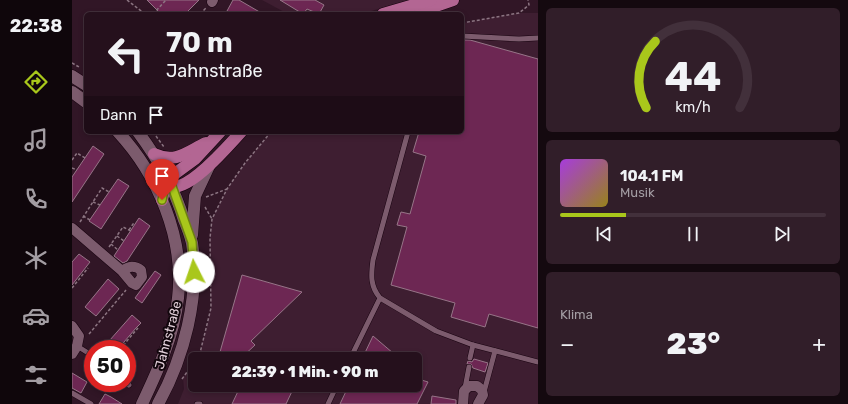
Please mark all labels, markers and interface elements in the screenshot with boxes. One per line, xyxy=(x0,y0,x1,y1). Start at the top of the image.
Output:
text: 22:38 xyxy=(10,15,62,37)
text: 70 m xyxy=(166,26,233,59)
icon: left xyxy=(100,28,152,80)
text: 44 xyxy=(665,52,721,101)
text: Jahnstraße xyxy=(166,60,263,82)
icon: directions xyxy=(22,68,50,96)
text: km/h xyxy=(675,99,711,116)
icon: arrive xyxy=(145,104,167,126)
text: Dann xyxy=(100,106,137,124)
icon: music xyxy=(22,126,50,154)
pin xyxy=(145,159,179,200)
icon: arrive xyxy=(151,165,173,187)
text: 104.1 FM xyxy=(620,167,683,185)
icon: phone xyxy=(22,185,50,213)
text: Musik xyxy=(620,185,655,200)
icon: previous xyxy=(593,223,615,245)
icon: pause xyxy=(682,223,704,245)
icon: next xyxy=(771,223,793,245)
icon: climate xyxy=(22,244,50,272)
position arrow xyxy=(173,251,215,293)
street label: Jahnstraße xyxy=(152,299,184,371)
icon: car xyxy=(22,302,50,330)
text: Klima xyxy=(560,307,593,322)
text: 23° xyxy=(667,326,720,362)
text: − xyxy=(560,331,574,358)
text: + xyxy=(812,331,826,358)
speed limit sign: 50 xyxy=(84,340,136,392)
icon: filters xyxy=(22,361,50,389)
text: 22:39 · 1 Min. · 90 m xyxy=(232,363,378,381)

